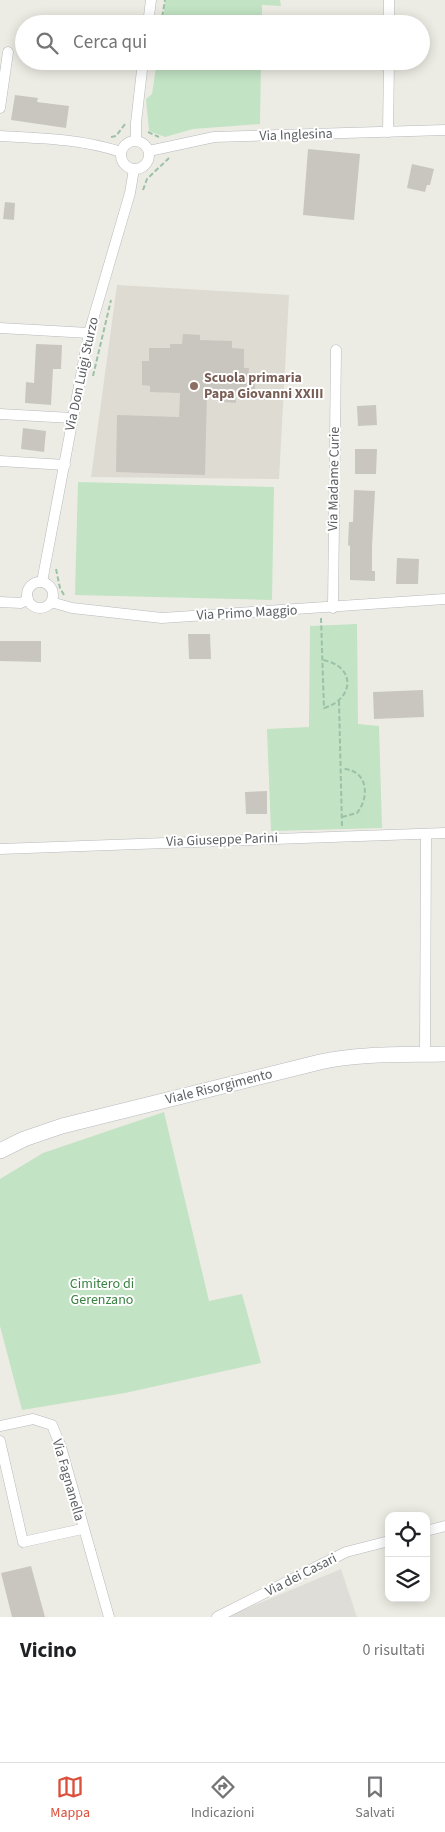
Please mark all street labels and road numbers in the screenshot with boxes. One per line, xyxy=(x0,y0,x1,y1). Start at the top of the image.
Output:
street label: Via Inglesina xyxy=(259,124,333,146)
street label: Via Don Luigi Sturzo xyxy=(60,315,104,433)
street label: Via Madame Curie xyxy=(323,426,345,531)
street label: Via Primo Maggio xyxy=(196,600,298,626)
street label: Via Giuseppe Parini xyxy=(166,828,278,852)
street label: Viale Risorgimento xyxy=(163,1064,275,1110)
street label: Via Fagnanella xyxy=(47,1437,89,1523)
street label: Via dei Casari xyxy=(262,1548,340,1602)

